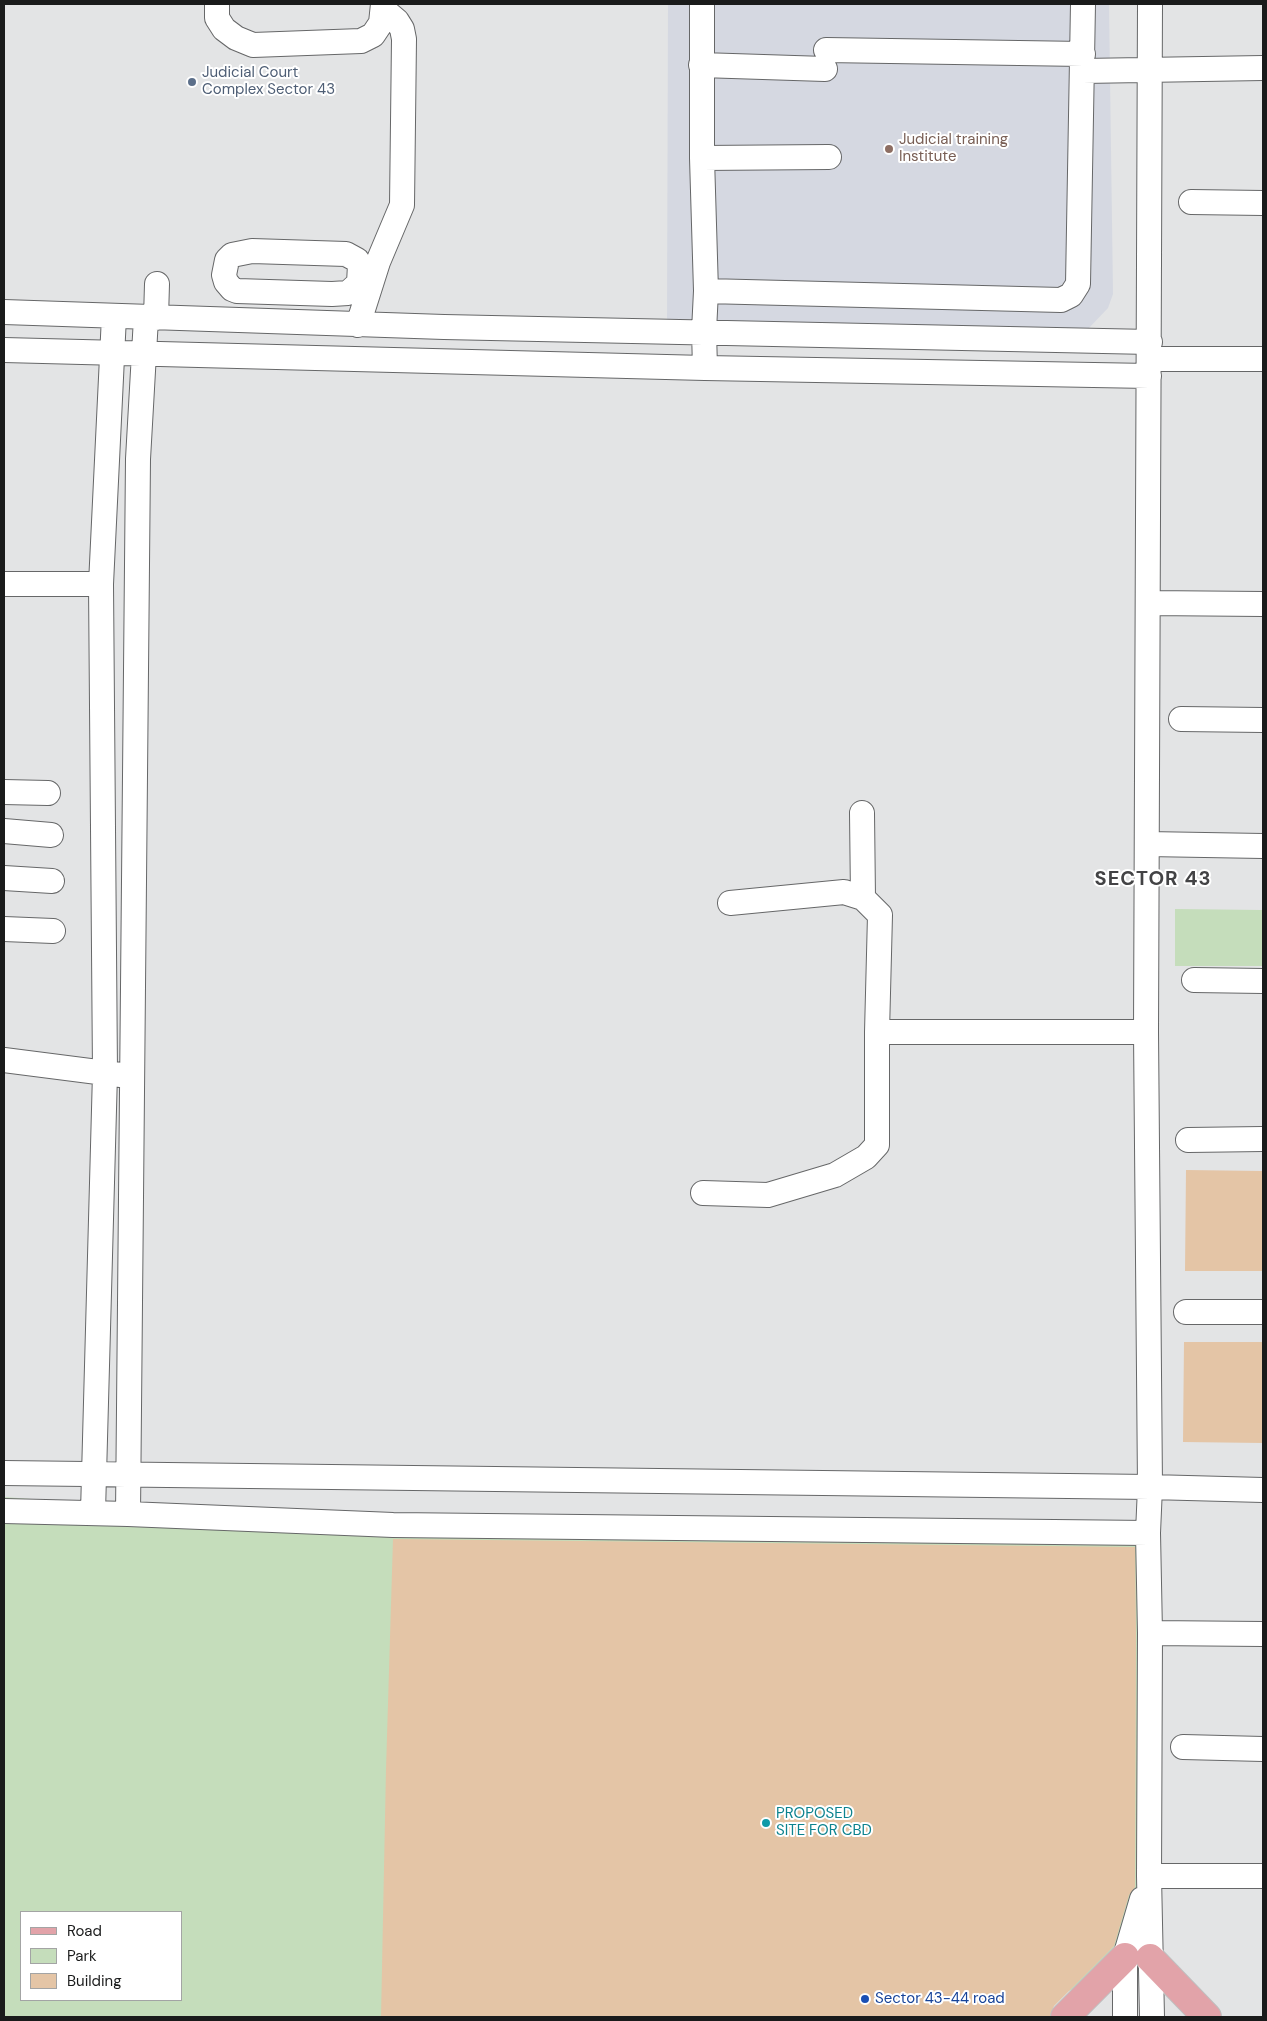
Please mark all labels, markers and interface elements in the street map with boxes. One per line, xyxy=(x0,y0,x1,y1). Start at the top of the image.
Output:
place label: Judicial Court Complex Sector 43 xyxy=(202,64,335,99)
marker: Judicial Court Complex Sector 43 xyxy=(186,76,198,88)
place label: Judicial training Institute xyxy=(899,131,1008,166)
marker: Judicial training Institute xyxy=(883,143,895,155)
district label: SECTOR 43 xyxy=(1093,868,1213,892)
place label: PROPOSED SITE FOR CBD xyxy=(776,1805,872,1840)
marker: PROPOSED SITE FOR CBD xyxy=(760,1817,772,1829)
legend xyxy=(20,1911,182,2001)
text: Road xyxy=(67,1921,102,1941)
text: Park xyxy=(67,1946,97,1966)
text: Building xyxy=(67,1971,122,1991)
place label: Sector 43-44 road xyxy=(875,1990,1005,2008)
marker: Sector 43-44 road xyxy=(859,1993,871,2005)

